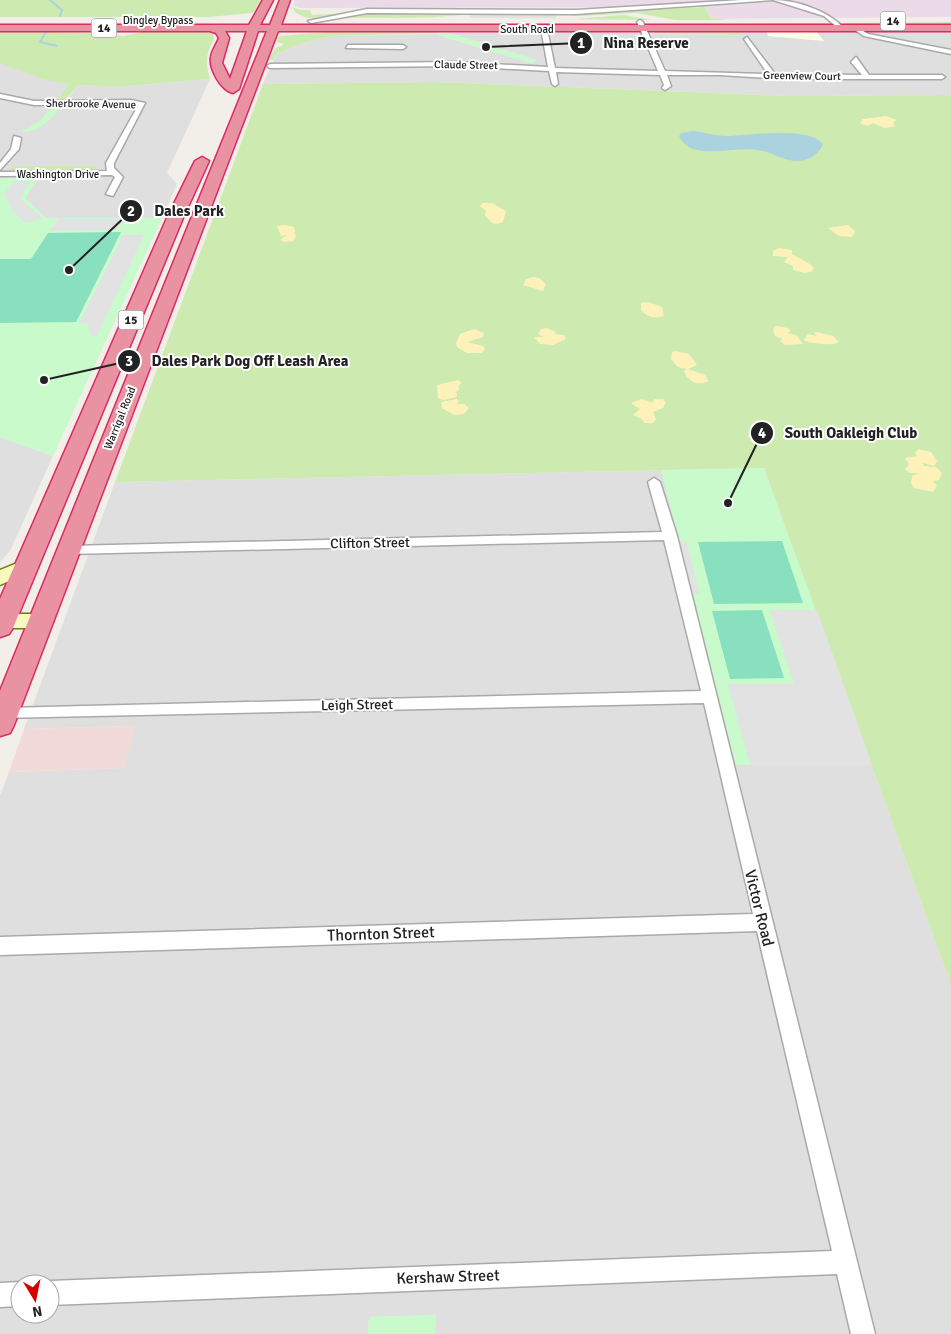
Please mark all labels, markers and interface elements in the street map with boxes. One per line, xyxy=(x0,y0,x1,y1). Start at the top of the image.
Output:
road number: 14 xyxy=(880,12,906,30)
street label: Dingley Bypass xyxy=(123,14,194,27)
road number: 14 xyxy=(92,18,116,38)
street label: South Road xyxy=(500,23,554,36)
callout: Nina Reserve xyxy=(568,28,699,58)
text: 1 xyxy=(577,34,585,52)
text: Nina Reserve xyxy=(603,34,689,52)
street label: Claude Street xyxy=(434,58,498,72)
street label: Greenview Court xyxy=(763,69,841,83)
street label: Sherbrooke Avenue xyxy=(46,97,136,111)
street label: Washington Drive xyxy=(17,168,99,181)
callout: Dales Park xyxy=(119,196,233,226)
text: 2 xyxy=(127,202,135,220)
text: Dales Park xyxy=(154,202,224,220)
road number: 15 xyxy=(118,310,144,330)
callout: Dales Park Dog Off Leash Area xyxy=(117,346,359,376)
text: 3 xyxy=(125,352,133,370)
text: Dales Park Dog Off Leash Area xyxy=(152,352,349,370)
street label: Warrigal Road xyxy=(102,385,139,451)
callout: South Oakleigh Club xyxy=(749,418,927,448)
text: 4 xyxy=(758,424,766,442)
text: South Oakleigh Club xyxy=(785,424,917,442)
street label: Clifton Street xyxy=(330,534,410,552)
street label: Leigh Street xyxy=(321,696,393,714)
street label: Victor Road xyxy=(740,867,778,949)
street label: Thornton Street xyxy=(327,922,435,946)
street label: Kershaw Street xyxy=(396,1265,501,1289)
north arrow xyxy=(10,1274,60,1324)
text: N xyxy=(31,1302,43,1321)

